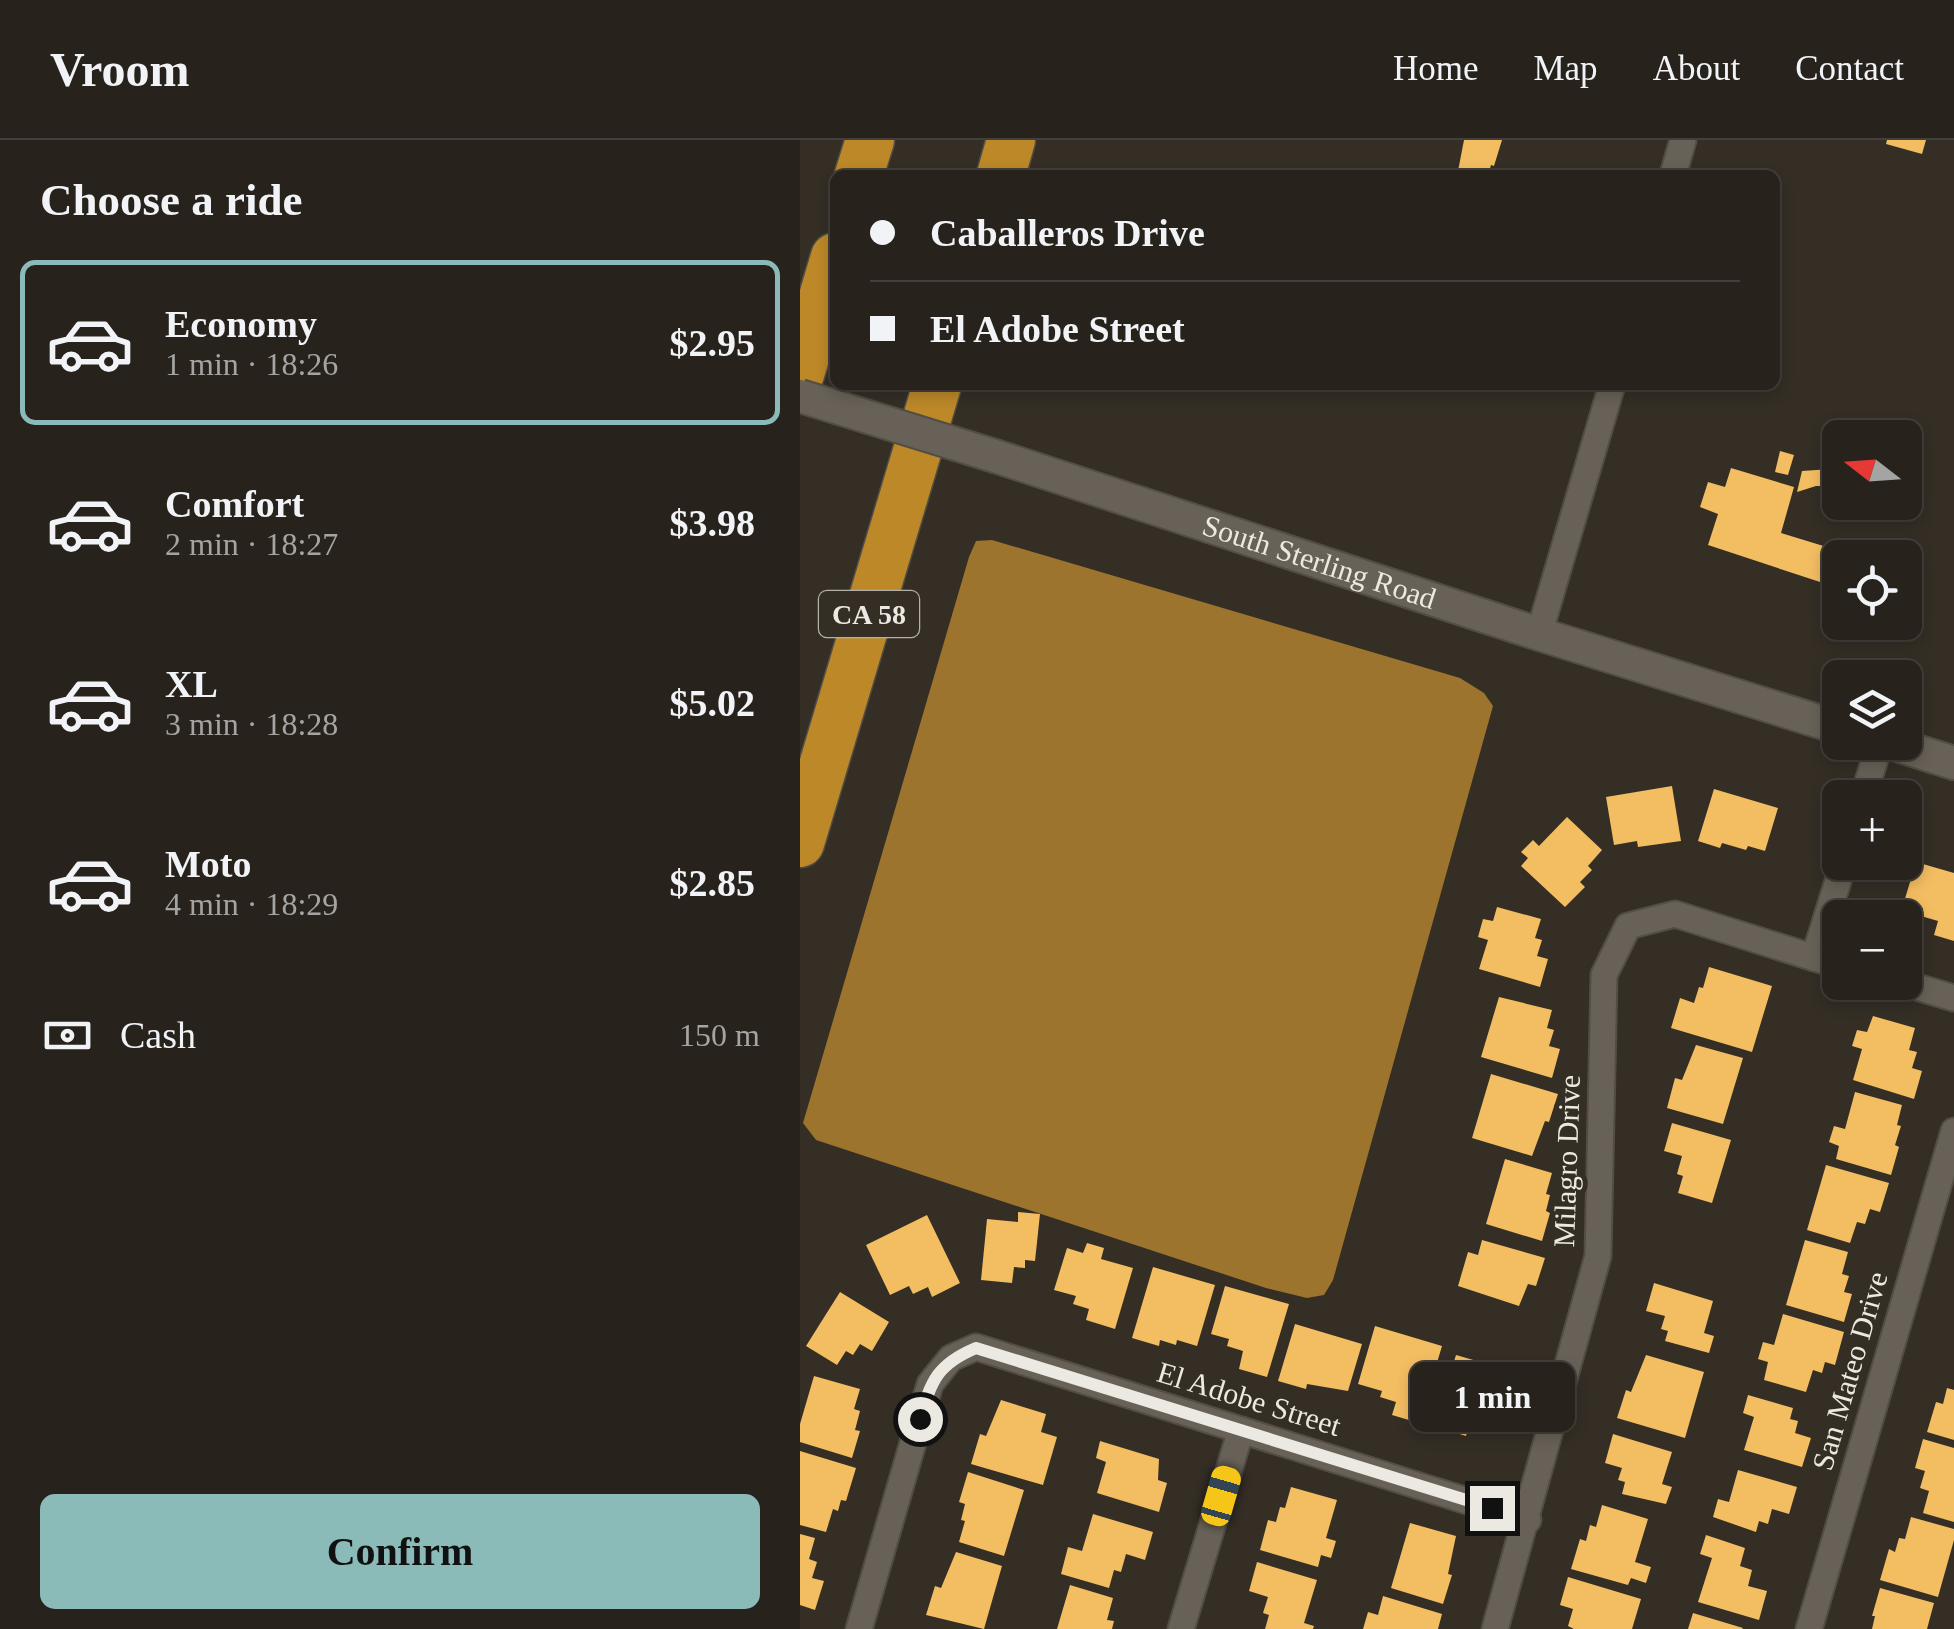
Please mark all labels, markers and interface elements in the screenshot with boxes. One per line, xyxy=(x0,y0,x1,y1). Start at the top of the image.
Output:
text: Vroom xyxy=(50,43,190,96)
text: Home xyxy=(1393,49,1478,88)
text: Map xyxy=(1533,49,1598,88)
text: About xyxy=(1653,49,1740,88)
text: Contact xyxy=(1795,49,1904,88)
text: Choose a ride xyxy=(40,175,303,225)
text: Caballeros Drive xyxy=(930,212,1205,254)
icon: car xyxy=(45,298,135,388)
text: Economy xyxy=(165,303,317,345)
text: El Adobe Street xyxy=(930,308,1185,350)
text: $2.95 xyxy=(670,322,755,364)
text: 1 min · 18:26 xyxy=(165,346,338,382)
north arrow xyxy=(1822,420,1922,520)
map controls xyxy=(1822,420,1922,1000)
icon: car xyxy=(45,478,135,568)
text: Comfort xyxy=(165,483,304,525)
text: $3.98 xyxy=(670,502,755,544)
street label: South Sterling Road xyxy=(1199,508,1440,615)
text: 2 min · 18:27 xyxy=(165,526,338,562)
button: locate xyxy=(1822,540,1922,640)
road number: CA 58 xyxy=(819,591,919,637)
icon: car xyxy=(45,658,135,748)
button: layers xyxy=(1822,660,1922,760)
text: XL xyxy=(165,663,218,705)
text: $5.02 xyxy=(670,682,755,724)
text: 3 min · 18:28 xyxy=(165,706,338,742)
button: + xyxy=(1822,780,1922,880)
icon: car xyxy=(45,838,135,928)
text: Moto xyxy=(165,843,252,885)
text: $2.85 xyxy=(670,862,755,904)
text: 4 min · 18:29 xyxy=(165,886,338,922)
button: − xyxy=(1822,900,1922,1000)
icon: cash xyxy=(40,1008,95,1063)
text: Cash xyxy=(120,1014,196,1056)
text: 150 m xyxy=(679,1017,760,1053)
street label: Milagro Drive xyxy=(1547,1074,1586,1248)
street label: San Mateo Drive xyxy=(1805,1268,1894,1474)
street label: El Adobe Street xyxy=(1153,1355,1345,1442)
callout: 1 min xyxy=(1410,1363,1574,1433)
text: 1 min xyxy=(1454,1379,1531,1415)
route start xyxy=(898,1397,943,1442)
car xyxy=(1198,1463,1244,1529)
route end xyxy=(1470,1486,1515,1531)
button: Confirm xyxy=(40,1494,760,1609)

